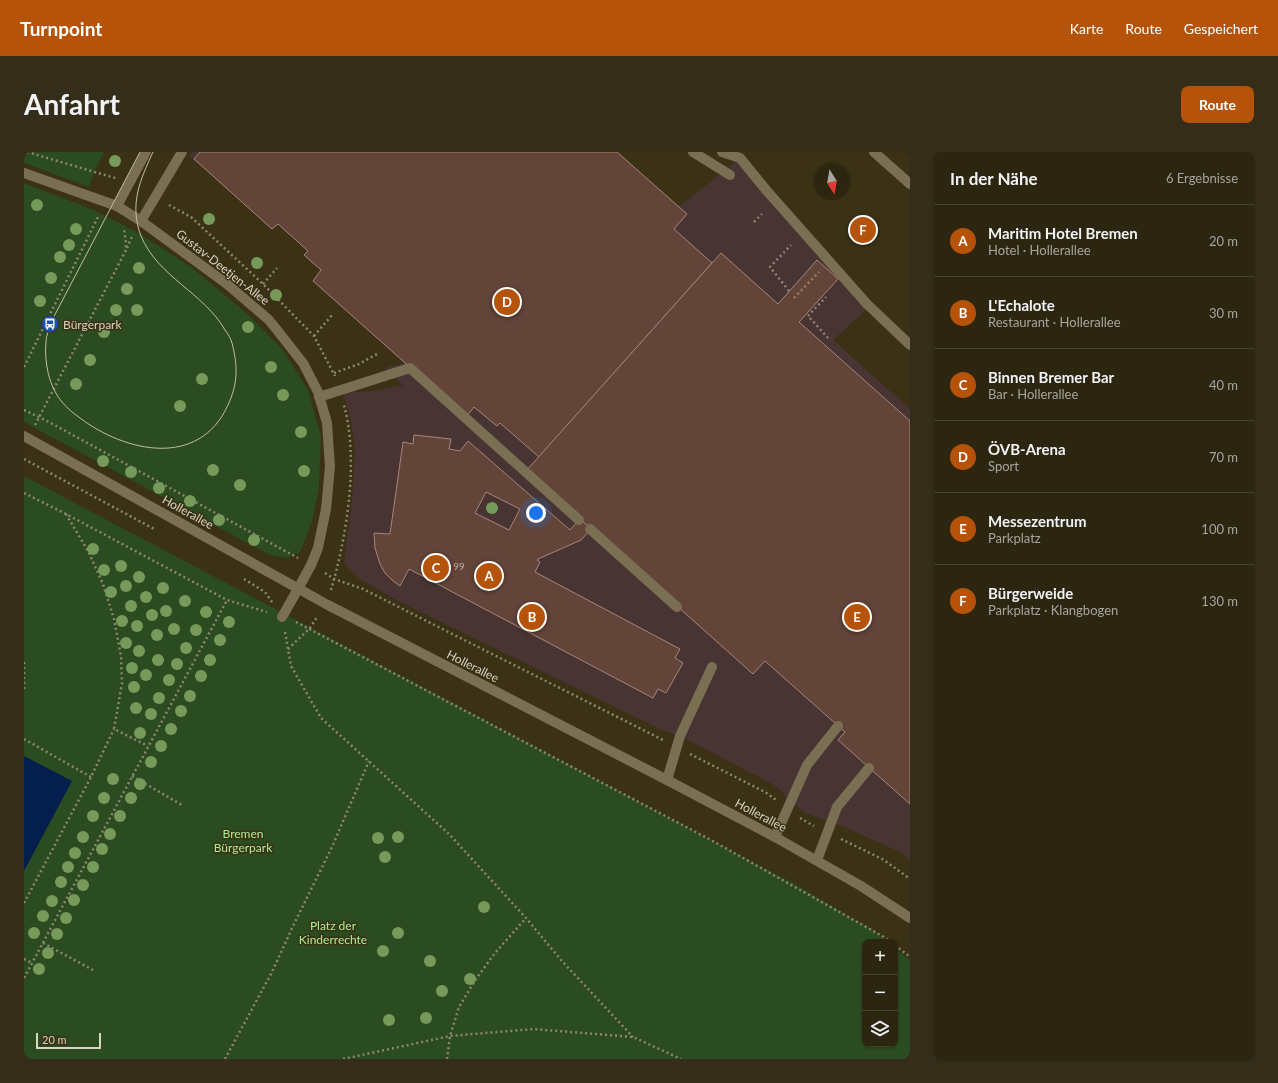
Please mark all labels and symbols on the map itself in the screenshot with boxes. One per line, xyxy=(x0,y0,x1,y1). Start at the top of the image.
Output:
north arrow xyxy=(814,164,850,200)
pin: F xyxy=(850,215,876,245)
street label: Gustav-Deetjen-Allee xyxy=(173,226,273,308)
pin: D xyxy=(494,287,520,317)
bus stop icon: Bürgerpark xyxy=(40,314,60,334)
place label: Bürgerpark xyxy=(63,317,122,332)
street label: Hollerallee xyxy=(160,492,216,532)
your location xyxy=(526,503,546,523)
pin: C xyxy=(423,553,449,583)
house number: 99 xyxy=(453,560,465,572)
pin: A xyxy=(476,561,502,591)
pin: B xyxy=(519,602,545,632)
pin: E xyxy=(844,602,870,632)
street label: Hollerallee xyxy=(444,647,502,685)
street label: Hollerallee xyxy=(733,795,789,835)
park label: Bremen Bürgerpark xyxy=(214,826,273,855)
park label: Platz der Kinderrechte xyxy=(299,918,367,947)
scale bar xyxy=(36,1031,101,1050)

